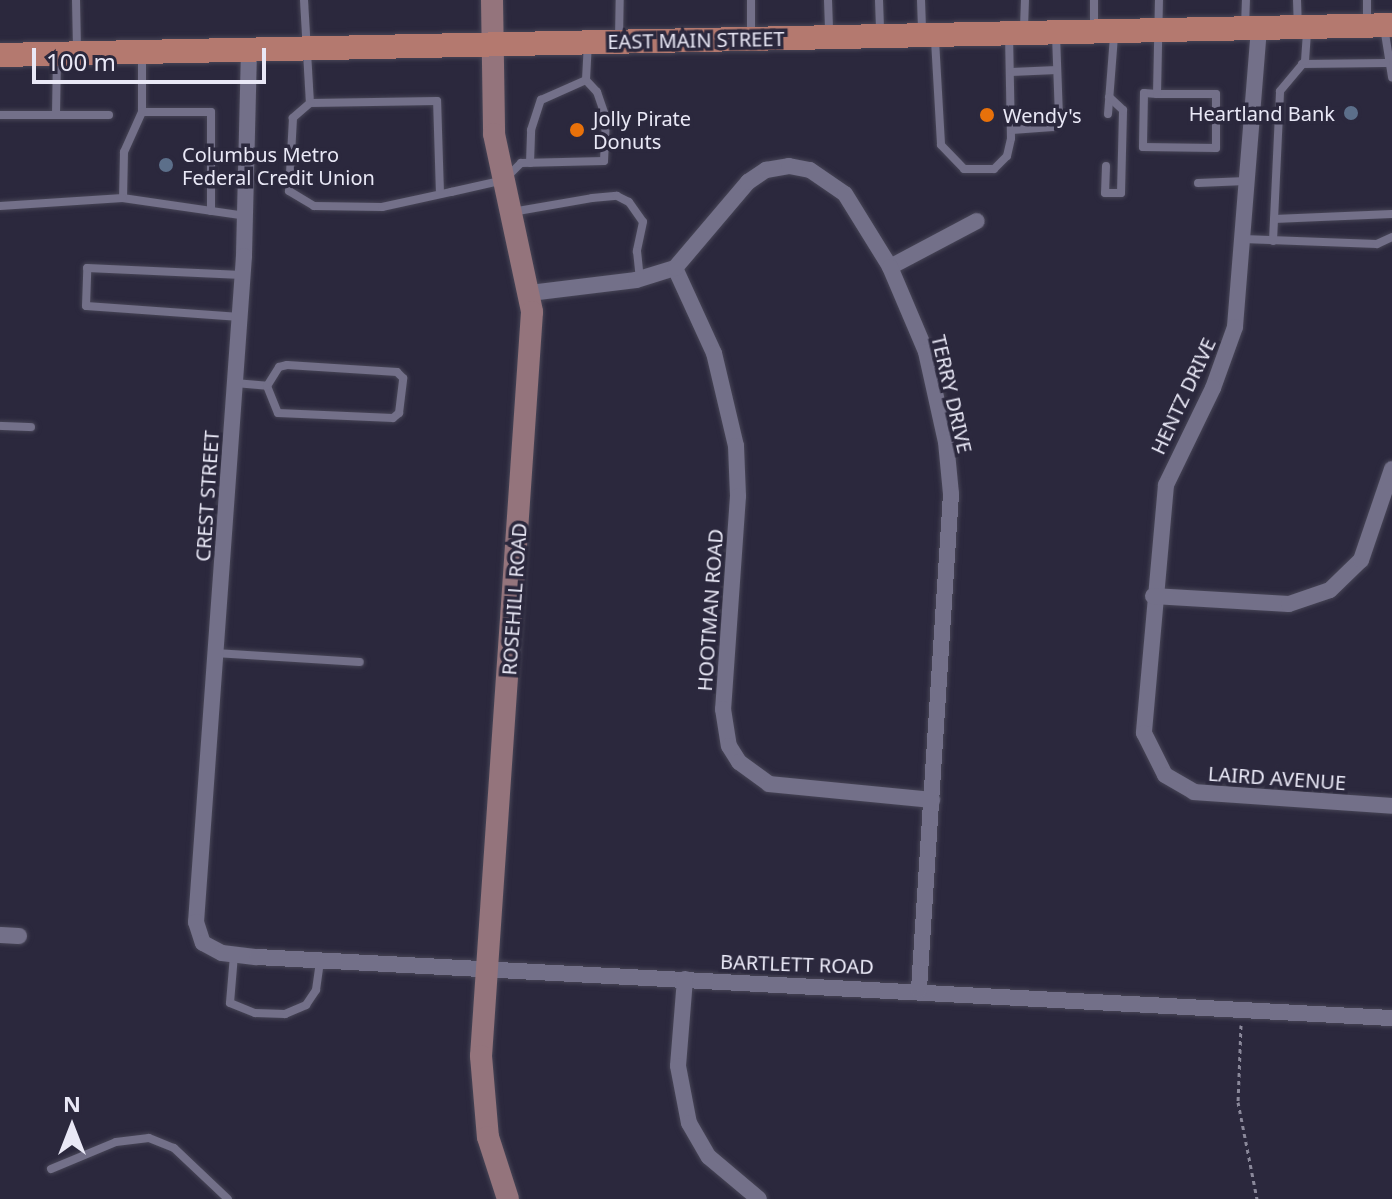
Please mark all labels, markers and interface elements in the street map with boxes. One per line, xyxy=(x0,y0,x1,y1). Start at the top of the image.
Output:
street label: EAST MAIN STREET xyxy=(607,26,785,54)
scale bar xyxy=(36,32,270,82)
text: 100 m xyxy=(46,45,116,78)
place label: Heartland Bank xyxy=(1189,101,1335,125)
place label: Wendy's xyxy=(1003,103,1082,127)
marker: Heartland Bank xyxy=(1342,104,1360,122)
place label: Jolly Pirate Donuts xyxy=(593,106,691,153)
marker: Wendy's xyxy=(978,106,996,124)
marker: Jolly Pirate Donuts xyxy=(568,121,586,139)
place label: Columbus Metro Federal Credit Union xyxy=(182,142,375,189)
marker: Columbus Metro Federal Credit Union xyxy=(157,156,175,174)
street label: TERRY DRIVE xyxy=(927,333,977,455)
street label: HENTZ DRIVE xyxy=(1146,334,1220,458)
street label: CREST STREET xyxy=(190,430,224,562)
street label: ROSEHILL ROAD xyxy=(497,522,531,676)
street label: HOOTMAN ROAD xyxy=(692,528,728,692)
street label: LAIRD AVENUE xyxy=(1207,761,1347,795)
street label: BARTLETT ROAD xyxy=(720,949,874,979)
north arrow xyxy=(32,1087,112,1167)
text: N xyxy=(63,1088,81,1118)

